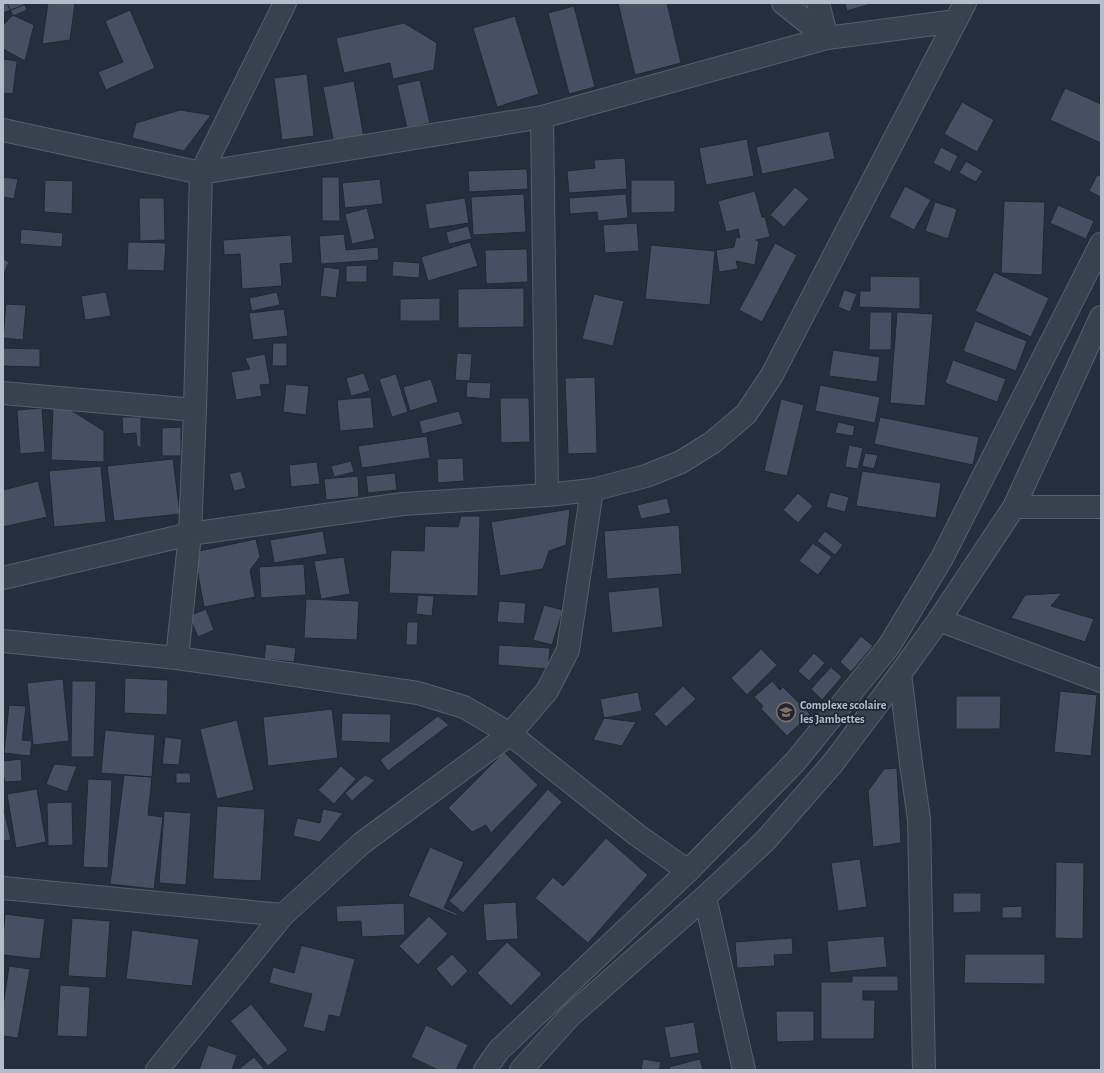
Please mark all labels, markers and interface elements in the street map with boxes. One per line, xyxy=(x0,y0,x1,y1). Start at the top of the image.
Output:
place label: Complexe scolaire les Jambettes xyxy=(800,699,887,725)
school or university icon: Complexe scolaire les Jambettes xyxy=(775,701,797,723)

